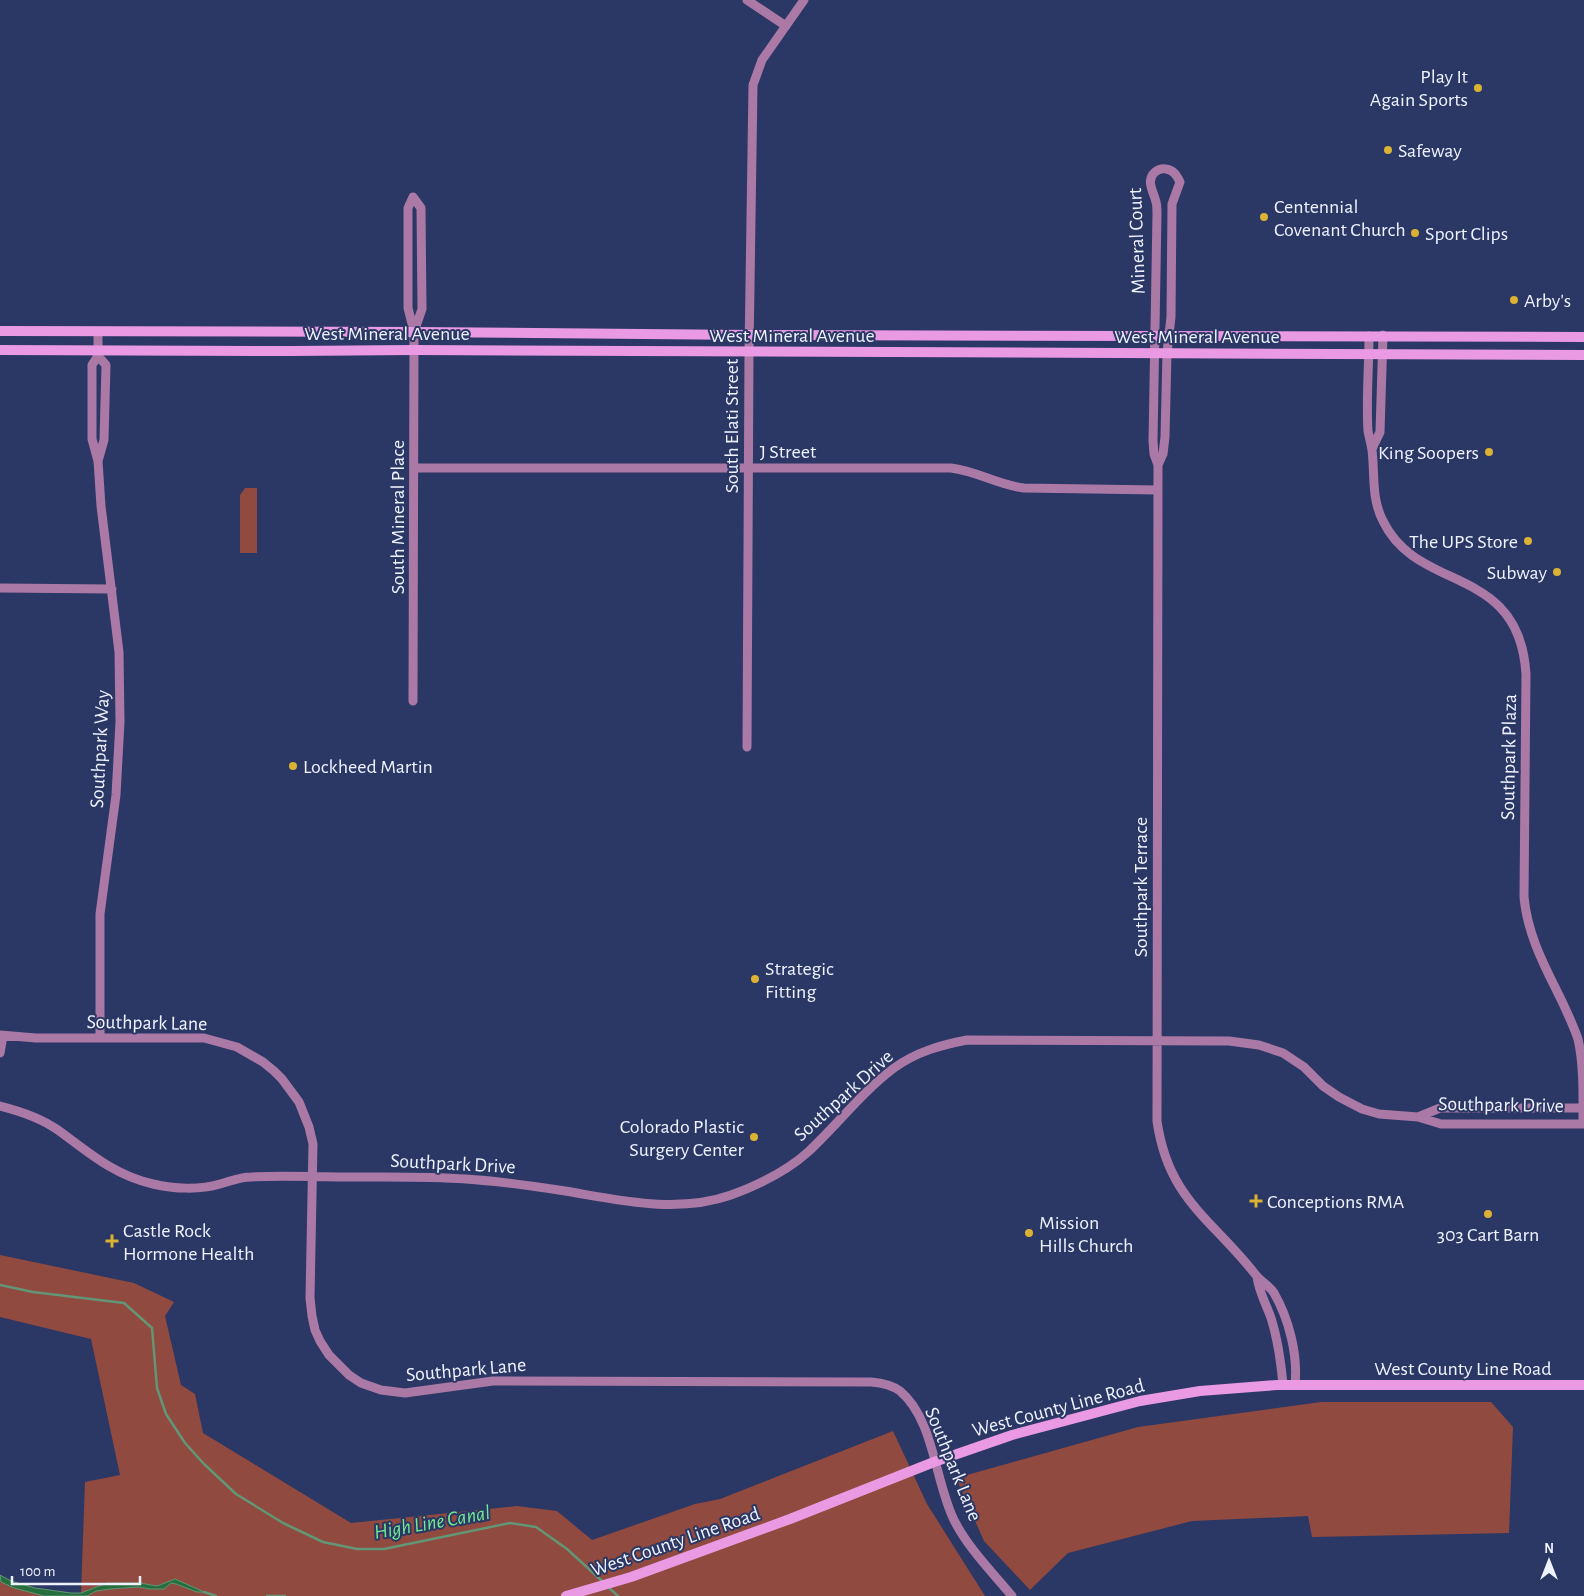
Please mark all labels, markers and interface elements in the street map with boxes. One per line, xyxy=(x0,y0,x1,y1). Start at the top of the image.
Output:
place label: Play It Again Sports xyxy=(1370,67,1469,110)
marker: Play It Again Sports xyxy=(1472,82,1484,94)
place label: Safeway xyxy=(1398,141,1462,161)
marker: Safeway xyxy=(1382,144,1394,156)
street label: Mineral Court xyxy=(1125,187,1149,295)
place label: Centennial Covenant Church xyxy=(1274,197,1406,240)
marker: Centennial Covenant Church xyxy=(1258,211,1270,223)
place label: Sport Clips xyxy=(1425,224,1508,244)
marker: Sport Clips xyxy=(1409,227,1421,239)
place label: Arby's xyxy=(1524,291,1571,311)
marker: Arby's xyxy=(1508,294,1520,306)
street label: West Mineral Avenue xyxy=(304,324,470,344)
street label: West Mineral Avenue xyxy=(709,326,875,346)
street label: West Mineral Avenue xyxy=(1114,327,1280,347)
street label: South Elati Street xyxy=(722,358,742,493)
street label: South Mineral Place xyxy=(388,440,408,594)
street label: J Street xyxy=(760,442,817,462)
place label: King Soopers xyxy=(1378,443,1479,463)
marker: King Soopers xyxy=(1483,446,1495,458)
place label: The UPS Store xyxy=(1409,532,1518,552)
marker: The UPS Store xyxy=(1522,535,1534,547)
place label: Subway xyxy=(1487,563,1547,583)
marker: Subway xyxy=(1551,566,1563,578)
street label: Southpark Way xyxy=(87,689,113,809)
street label: Southpark Plaza xyxy=(1498,694,1520,820)
place label: Lockheed Martin xyxy=(303,757,433,777)
marker: Lockheed Martin xyxy=(287,760,299,772)
street label: Southpark Terrace xyxy=(1131,817,1151,957)
place label: Strategic Fitting xyxy=(765,959,834,1002)
marker: Strategic Fitting xyxy=(749,973,761,985)
street label: Southpark Lane xyxy=(86,1012,208,1034)
street label: Southpark Drive xyxy=(790,1046,897,1145)
street label: Southpark Drive xyxy=(1438,1094,1564,1116)
place label: Colorado Plastic Surgery Center xyxy=(620,1117,745,1160)
marker: Colorado Plastic Surgery Center xyxy=(748,1131,760,1143)
street label: Southpark Drive xyxy=(390,1151,516,1177)
place label: Conceptions RMA xyxy=(1267,1192,1405,1212)
marker: Conceptions RMA xyxy=(1249,1194,1263,1208)
marker: 303 Cart Barn xyxy=(1482,1208,1494,1220)
place label: Mission Hills Church xyxy=(1039,1213,1133,1256)
place label: Castle Rock Hormone Health xyxy=(123,1221,254,1264)
place label: 303 Cart Barn xyxy=(1437,1225,1539,1245)
marker: Mission Hills Church xyxy=(1023,1227,1035,1239)
marker: Castle Rock Hormone Health xyxy=(105,1234,119,1248)
street label: Southpark Lane xyxy=(405,1355,527,1385)
street label: West County Line Road xyxy=(1374,1359,1552,1379)
street label: West County Line Road xyxy=(970,1375,1147,1441)
street label: Southpark Lane xyxy=(921,1405,985,1524)
water label: High Line Canal xyxy=(372,1502,492,1543)
street label: West County Line Road xyxy=(588,1504,762,1580)
north arrow xyxy=(1524,1536,1574,1586)
text: N xyxy=(1544,1542,1554,1556)
scale bar xyxy=(12,1554,140,1586)
text: 100 m xyxy=(20,1564,55,1579)

